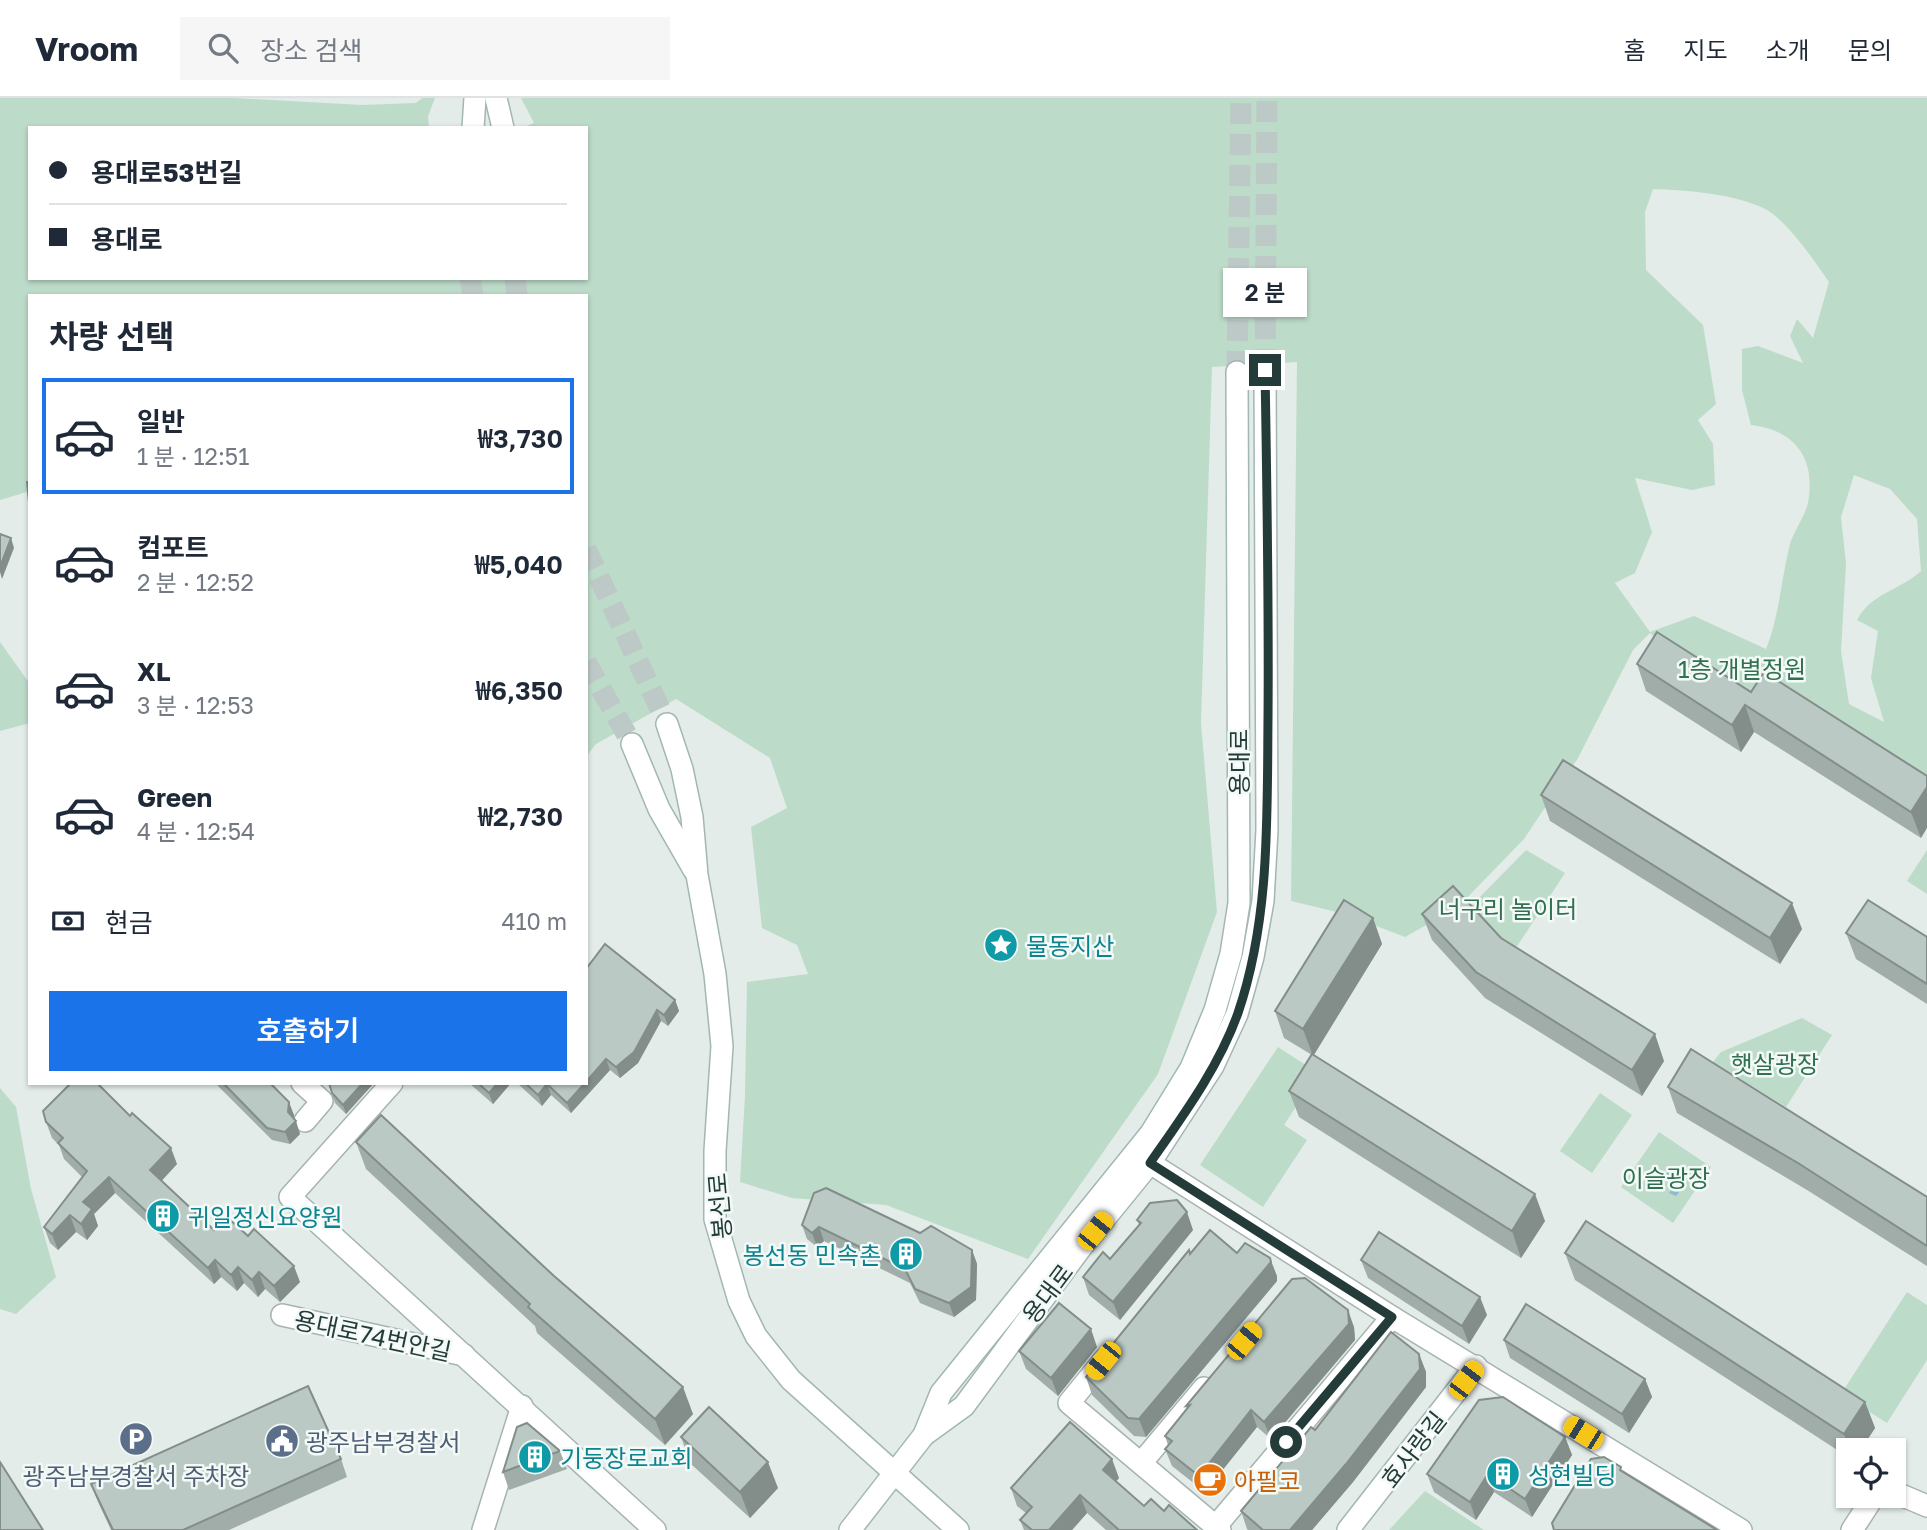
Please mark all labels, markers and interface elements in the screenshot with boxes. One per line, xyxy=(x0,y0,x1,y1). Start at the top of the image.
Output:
search box xyxy=(180,17,670,80)
text: Vroom xyxy=(35,29,138,68)
icon: search xyxy=(204,29,242,67)
text: 장소 검색 xyxy=(260,35,362,66)
text: 홈 xyxy=(1623,35,1645,64)
text: 지도 xyxy=(1683,35,1728,64)
text: 소개 xyxy=(1766,35,1810,64)
text: 문의 xyxy=(1848,35,1892,64)
text: 용대로53번길 xyxy=(91,157,242,188)
text: 용대로 xyxy=(91,224,163,255)
callout: 2 분 xyxy=(1223,268,1307,317)
text: 2 분 xyxy=(1245,278,1285,306)
text: 차량 선택 xyxy=(49,317,175,355)
route end xyxy=(1249,354,1281,386)
icon: car xyxy=(53,405,116,468)
text: 일반 xyxy=(137,406,185,437)
text: ₩3,730 xyxy=(478,423,563,454)
text: 1 분 · 12:51 xyxy=(137,442,249,470)
icon: car xyxy=(53,531,116,594)
text: 컴포트 xyxy=(137,532,209,563)
text: ₩5,040 xyxy=(475,549,563,580)
text: 2 분 · 12:52 xyxy=(137,568,254,596)
park label: 1층 개별정원 xyxy=(1678,654,1806,683)
text: XL xyxy=(137,656,171,687)
icon: car xyxy=(53,657,116,720)
text: ₩6,350 xyxy=(476,675,563,706)
text: 3 분 · 12:53 xyxy=(137,691,254,719)
street label: 용대로 xyxy=(1224,729,1253,795)
text: Green xyxy=(137,782,212,813)
icon: car xyxy=(53,783,116,846)
text: ₩2,730 xyxy=(478,801,563,832)
text: 4 분 · 12:54 xyxy=(137,817,255,845)
park label: 너구리 놀이터 xyxy=(1439,894,1577,923)
icon: cash xyxy=(49,902,87,940)
text: 현금 xyxy=(105,907,153,938)
text: 410 m xyxy=(501,907,567,935)
place icon: 물동지산 xyxy=(982,926,1020,964)
place label: 물동지산 xyxy=(1026,931,1114,960)
button: 호출하기 xyxy=(49,991,567,1071)
park label: 햇살광장 xyxy=(1731,1049,1819,1078)
park label: 이슬광장 xyxy=(1622,1163,1710,1192)
street label: 봉선로 xyxy=(702,1172,736,1240)
building icon: 귀일정신요양원 xyxy=(144,1197,182,1235)
place label: 귀일정신요양원 xyxy=(188,1202,343,1231)
car xyxy=(1074,1208,1117,1254)
building icon: 봉선동 민속촌 xyxy=(887,1235,925,1273)
place label: 봉선동 민속촌 xyxy=(743,1240,881,1269)
street label: 용대로 xyxy=(1015,1258,1079,1328)
street label: 용대로74번안길 xyxy=(292,1304,454,1366)
car xyxy=(1223,1318,1266,1364)
car xyxy=(1082,1338,1125,1384)
car xyxy=(1445,1357,1488,1403)
street label: 효사랑길 xyxy=(1374,1405,1452,1493)
car xyxy=(1560,1413,1607,1453)
parking icon: 광주남부경찰서 주차장 xyxy=(117,1420,155,1458)
public building icon: 광주남부경찰서 xyxy=(263,1422,301,1460)
route start xyxy=(1270,1426,1302,1458)
place label: 광주남부경찰서 xyxy=(306,1427,461,1456)
building icon: 기둥장로교회 xyxy=(516,1438,554,1476)
map controls xyxy=(1836,1438,1906,1508)
button: locate xyxy=(1836,1438,1906,1508)
place label: 기둥장로교회 xyxy=(560,1443,692,1472)
building icon: 성현빌딩 xyxy=(1484,1455,1522,1493)
place label: 성현빌딩 xyxy=(1528,1460,1616,1489)
place label: 광주남부경찰서 주차장 xyxy=(23,1461,249,1490)
cafe icon: 아필코 xyxy=(1191,1461,1229,1499)
place label: 아필코 xyxy=(1234,1466,1300,1495)

